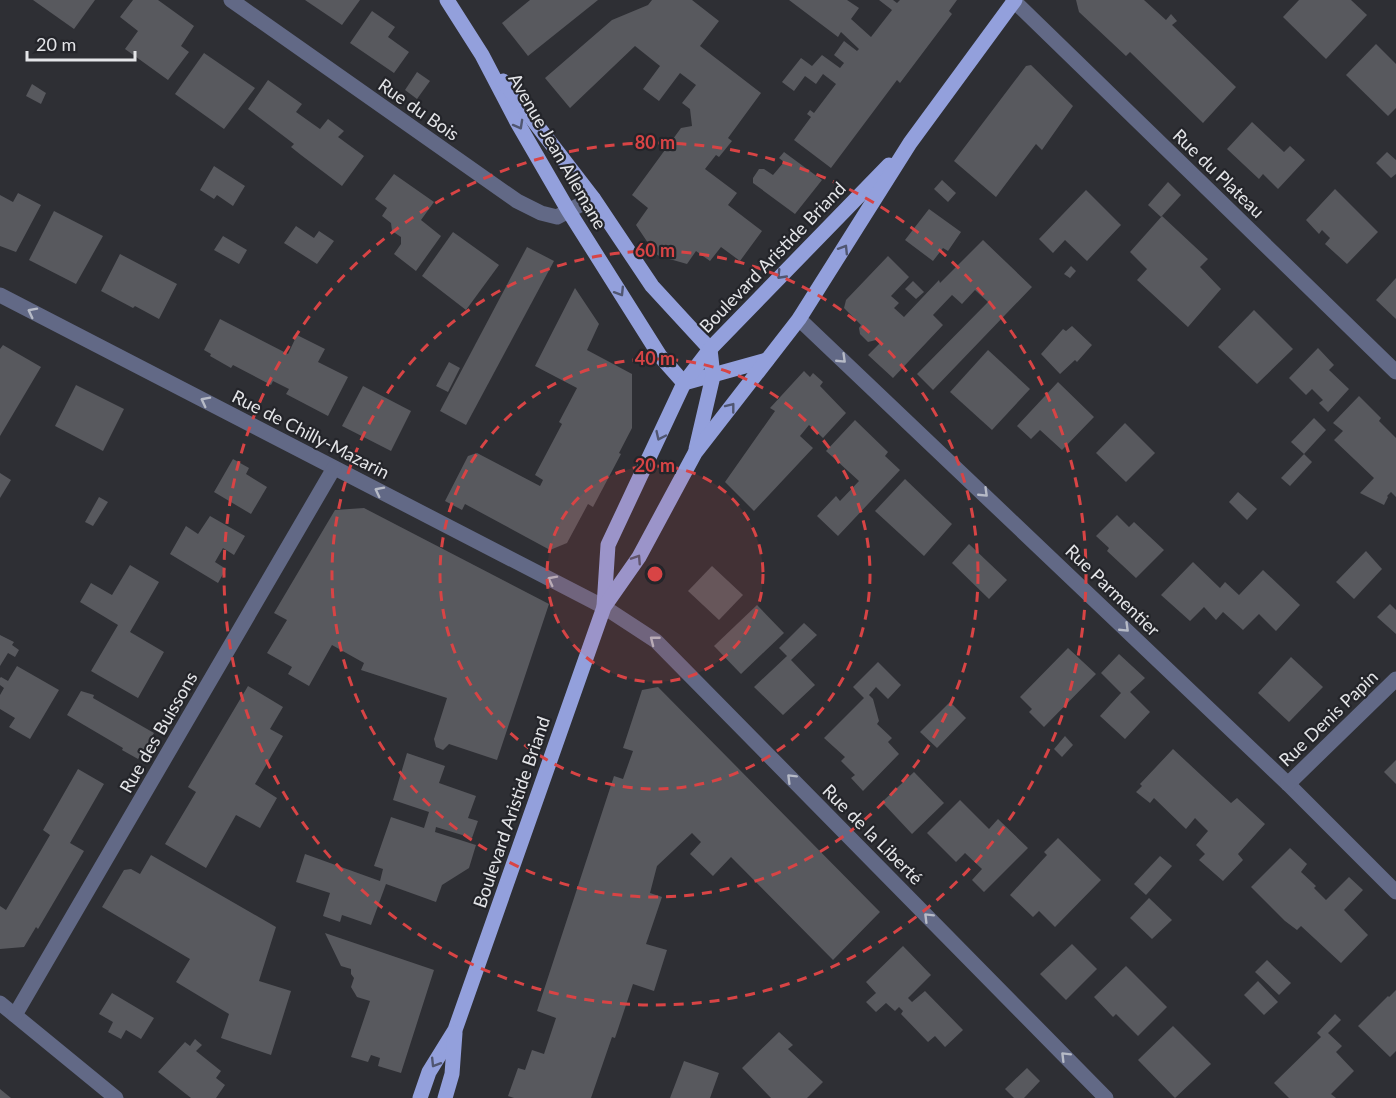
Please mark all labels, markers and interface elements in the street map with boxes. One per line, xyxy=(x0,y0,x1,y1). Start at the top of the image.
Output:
scale bar xyxy=(27,24,135,62)
text: 20 m xyxy=(36,33,76,55)
street label: Avenue Jean Allemane xyxy=(504,69,612,233)
street label: Rue du Bois xyxy=(374,73,464,145)
one-way arrow xyxy=(512,119,523,130)
street label: Rue du Plateau xyxy=(1169,124,1269,222)
text: 80 m xyxy=(635,131,675,153)
street label: Boulevard Aristide Briand xyxy=(694,177,850,337)
text: 60 m xyxy=(635,239,675,261)
one-way arrow xyxy=(837,244,848,255)
one-way arrow xyxy=(777,268,788,278)
one-way arrow xyxy=(613,286,624,297)
one-way arrow xyxy=(28,308,39,319)
text: 40 m xyxy=(635,347,675,369)
one-way arrow xyxy=(836,352,846,363)
street label: Rue de Chilly-Mazarin xyxy=(229,385,393,483)
one-way arrow xyxy=(201,397,212,409)
one-way arrow xyxy=(724,403,735,414)
one-way arrow xyxy=(656,430,668,441)
text: 20 m xyxy=(635,454,675,476)
one-way arrow xyxy=(976,486,987,497)
one-way arrow xyxy=(374,487,385,498)
street label: Rue Parmentier xyxy=(1061,540,1165,641)
one-way arrow xyxy=(630,555,642,565)
centre of rings xyxy=(645,564,665,584)
one-way arrow xyxy=(547,576,558,588)
one-way arrow xyxy=(1118,621,1128,632)
one-way arrow xyxy=(650,637,661,648)
street label: Rue Denis Papin xyxy=(1274,665,1382,771)
street label: Rue des Buissons xyxy=(114,667,202,797)
street label: Boulevard Aristide Briand xyxy=(468,713,554,911)
one-way arrow xyxy=(788,775,799,786)
street label: Rue de la Liberté xyxy=(818,779,928,889)
one-way arrow xyxy=(925,914,936,925)
one-way arrow xyxy=(1061,1053,1072,1063)
one-way arrow xyxy=(430,1057,442,1067)

